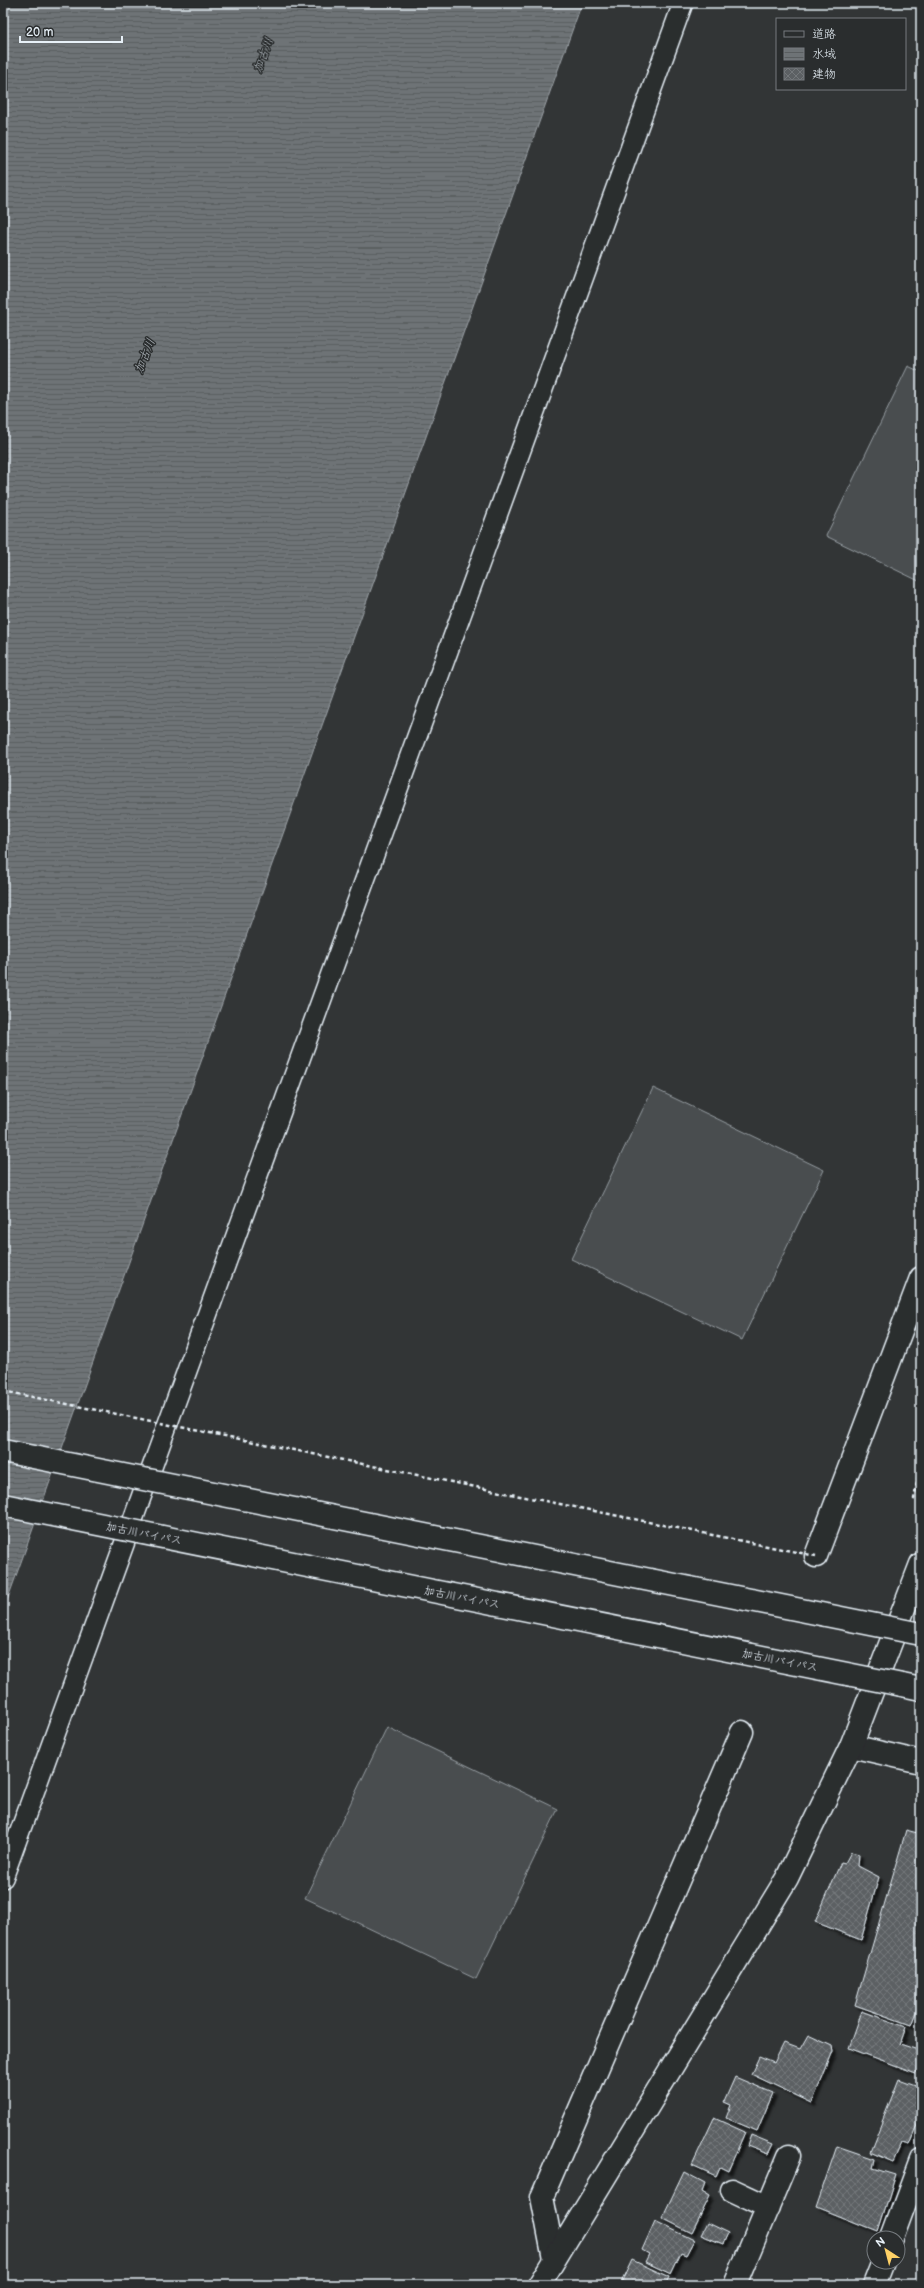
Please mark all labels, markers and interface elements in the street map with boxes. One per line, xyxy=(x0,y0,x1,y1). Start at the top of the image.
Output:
scale bar xyxy=(20,18,122,44)
legend xyxy=(776,18,906,90)
text: 20 m xyxy=(26,25,53,40)
text: 道路 xyxy=(812,27,836,42)
water label: 加古川 xyxy=(250,36,276,74)
text: 水域 xyxy=(812,47,836,62)
text: 建物 xyxy=(812,67,836,82)
water label: 加古川 xyxy=(131,336,159,376)
street label: 加古川バイパス xyxy=(105,1519,183,1547)
street label: 加古川バイパス xyxy=(423,1583,501,1611)
street label: 加古川バイパス xyxy=(741,1646,819,1674)
north arrow xyxy=(866,2230,906,2270)
text: N xyxy=(873,2235,888,2250)

